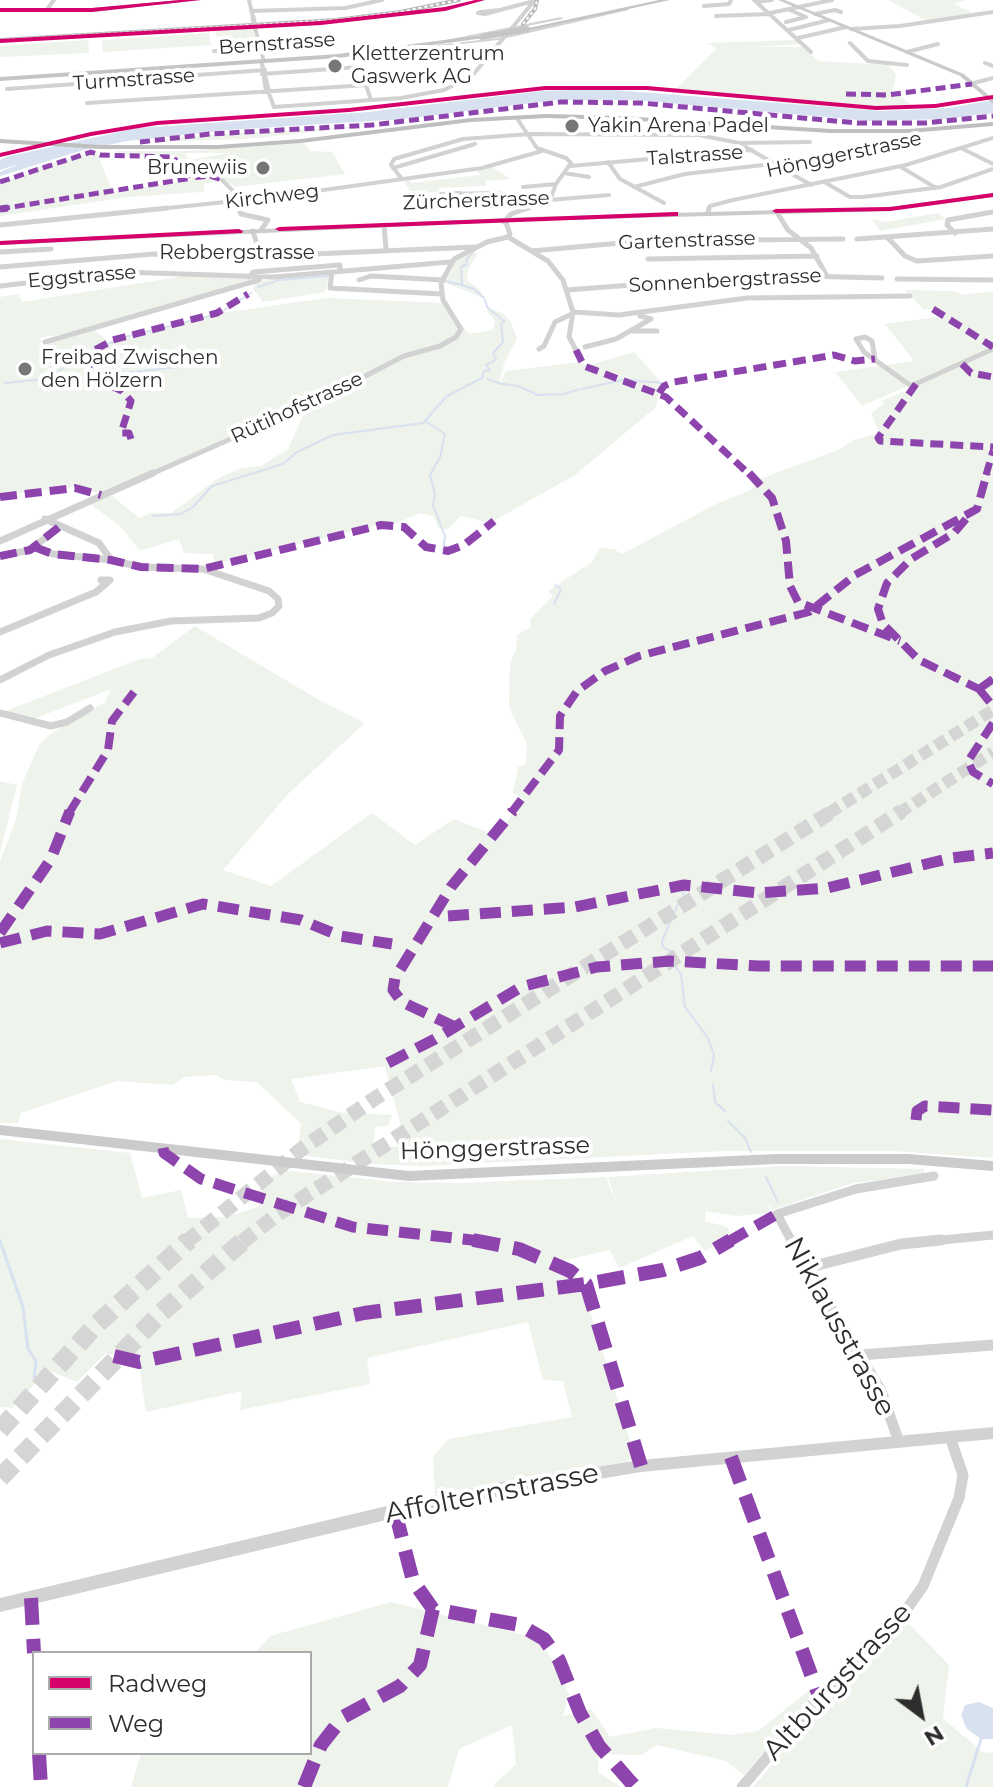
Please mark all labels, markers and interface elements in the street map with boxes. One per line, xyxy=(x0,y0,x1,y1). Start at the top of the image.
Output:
street label: Bernstrasse xyxy=(218,28,336,60)
place label: Kletterzentrum Gaswerk AG xyxy=(351,42,505,89)
marker: Kletterzentrum Gaswerk AG xyxy=(326,57,344,75)
street label: Turmstrasse xyxy=(72,64,196,96)
place label: Yakin Arena Padel xyxy=(588,114,769,138)
marker: Yakin Arena Padel xyxy=(563,117,581,135)
street label: Hönggerstrasse xyxy=(764,127,924,183)
street label: Talstrasse xyxy=(646,141,744,171)
place label: Brunewiis xyxy=(147,156,247,180)
marker: Brunewiis xyxy=(254,159,272,177)
street label: Kirchweg xyxy=(223,179,321,215)
street label: Zürcherstrasse xyxy=(402,186,550,216)
street label: Gartenstrasse xyxy=(618,227,756,255)
street label: Rebbergstrasse xyxy=(159,241,315,265)
street label: Eggstrasse xyxy=(27,260,137,294)
street label: Sonnenbergstrasse xyxy=(628,264,822,298)
place label: Freibad Zwischen den Hölzern xyxy=(41,346,218,393)
marker: Freibad Zwischen den Hölzern xyxy=(16,360,34,378)
street label: Rütihofstrasse xyxy=(227,367,367,449)
street label: Hönggerstrasse xyxy=(400,1131,590,1167)
street label: Niklausstrasse xyxy=(776,1232,902,1422)
street label: Affolternstrasse xyxy=(382,1457,602,1531)
street label: Altburgstrasse xyxy=(757,1597,919,1767)
legend xyxy=(32,1651,312,1755)
text: Radweg xyxy=(108,1669,207,1698)
north arrow xyxy=(881,1675,961,1755)
text: Weg xyxy=(108,1709,164,1738)
text: N xyxy=(919,1720,949,1752)

